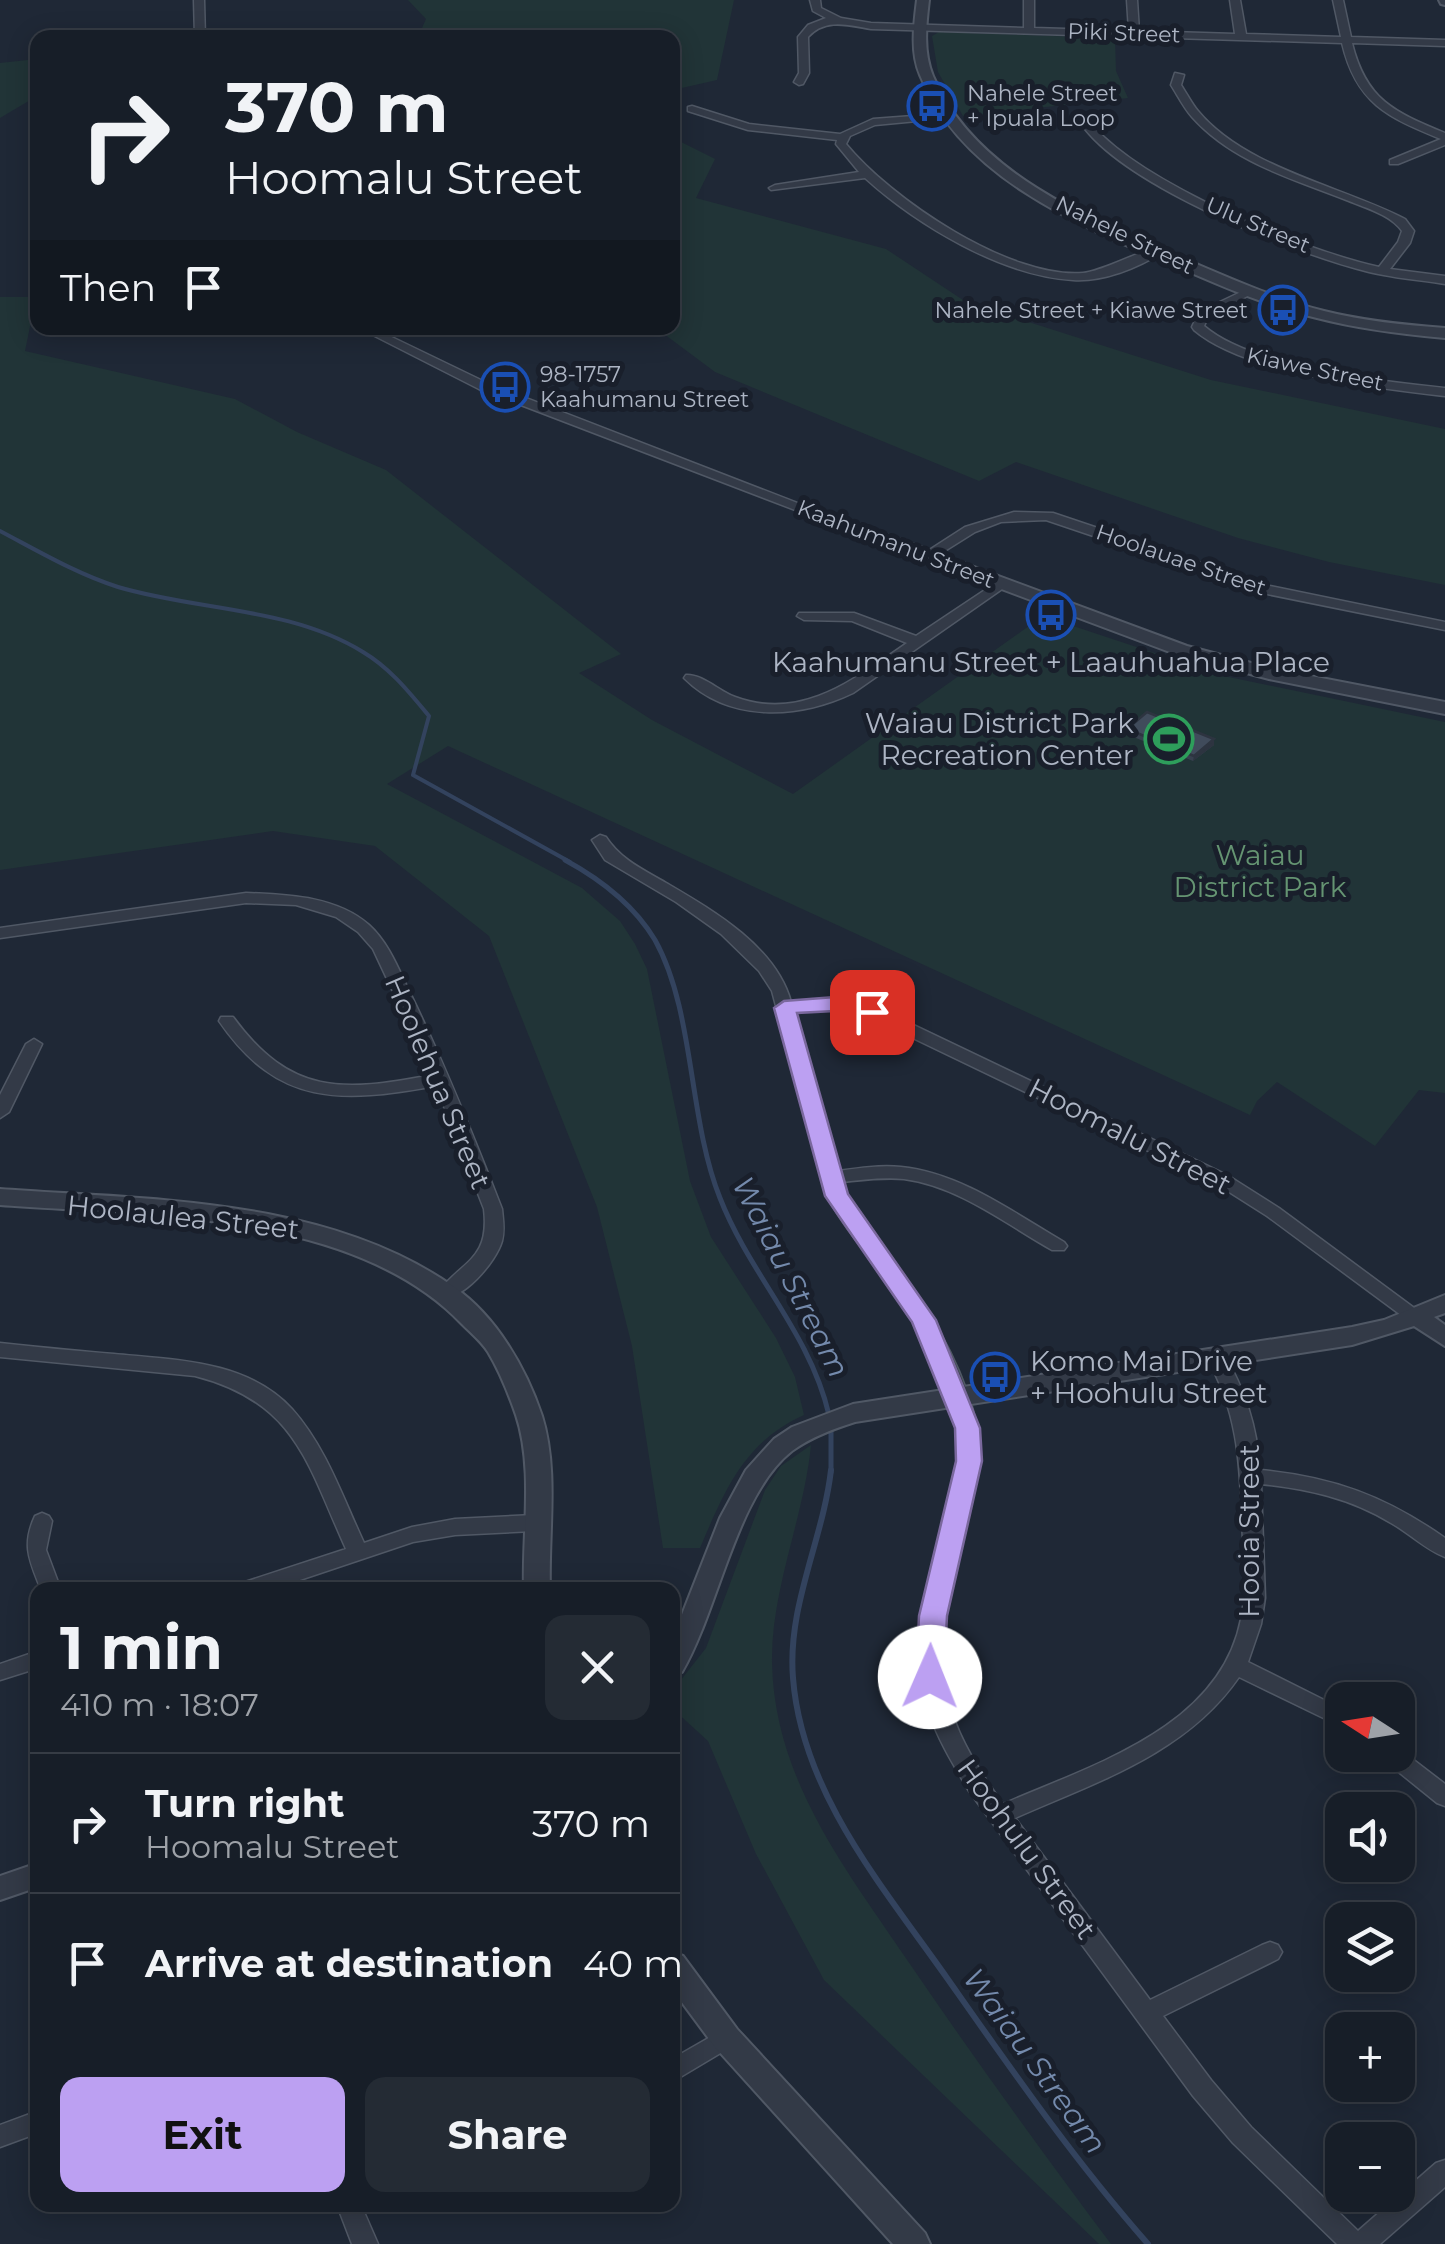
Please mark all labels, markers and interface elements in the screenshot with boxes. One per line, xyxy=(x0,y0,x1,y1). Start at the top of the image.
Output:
street label: Piki Street xyxy=(1067,18,1181,48)
text: 370 m xyxy=(225,64,449,150)
icon: right xyxy=(60,70,190,200)
bus stop icon: Nahele Street + Ipuala Loop xyxy=(906,80,958,132)
place label: Nahele Street + Ipuala Loop xyxy=(967,80,1118,132)
text: Hoomalu Street xyxy=(225,150,583,205)
street label: Nahele Street xyxy=(1051,190,1199,280)
street label: Ulu Street xyxy=(1202,191,1314,259)
icon: arrive xyxy=(176,260,231,315)
text: Then xyxy=(60,264,156,311)
bus stop icon: Nahele Street + Kiawe Street xyxy=(1257,284,1309,336)
place label: Nahele Street + Kiawe Street xyxy=(934,297,1248,324)
street label: Kiawe Street xyxy=(1244,341,1386,397)
bus stop icon: 98-1757 Kaahumanu Street xyxy=(479,361,531,413)
place label: 98-1757 Kaahumanu Street xyxy=(540,361,749,413)
street label: Kaahumanu Street xyxy=(794,494,999,594)
street label: Hoolauae Street xyxy=(1093,518,1269,602)
bus stop icon: Kaahumanu Street + Laauhuahua Place xyxy=(1025,589,1077,641)
place label: Kaahumanu Street + Laauhuahua Place xyxy=(772,645,1330,679)
place label: Waiau District Park Recreation Center xyxy=(865,706,1134,772)
sports icon: Waiau District Park Recreation Center xyxy=(1143,713,1195,765)
park label: Waiau District Park xyxy=(1174,838,1347,904)
street label: Hoolehua Street xyxy=(378,970,498,1194)
pin xyxy=(830,970,915,1055)
icon: arrive xyxy=(845,985,900,1040)
street label: Hoomalu Street xyxy=(1023,1070,1237,1202)
water label: Waiau Stream xyxy=(724,1170,858,1384)
street label: Hoolaulea Street xyxy=(65,1188,301,1246)
place label: Komo Mai Drive + Hoohulu Street xyxy=(1030,1344,1267,1410)
bus stop icon: Komo Mai Drive + Hoohulu Street xyxy=(969,1351,1021,1403)
street label: Hooia Street xyxy=(1232,1444,1266,1618)
text: 1 min xyxy=(60,1611,223,1684)
button: close xyxy=(545,1615,650,1720)
position arrow xyxy=(878,1625,982,1729)
north arrow xyxy=(1325,1682,1415,1772)
map controls xyxy=(1325,1682,1415,2212)
text: 410 m · 18:07 xyxy=(60,1685,259,1724)
street label: Hoohulu Street xyxy=(950,1752,1104,1946)
text: Turn right xyxy=(145,1780,344,1827)
button: sound xyxy=(1325,1792,1415,1882)
icon: right xyxy=(60,1796,115,1851)
text: 370 m xyxy=(532,1800,650,1847)
text: Hoomalu Street xyxy=(145,1827,399,1866)
button: layers xyxy=(1325,1902,1415,1992)
icon: arrive xyxy=(60,1936,115,1991)
text: Arrive at destination xyxy=(145,1940,553,1987)
text: 40 m xyxy=(583,1940,683,1987)
water label: Waiau Stream xyxy=(955,1961,1115,2161)
button: + xyxy=(1325,2012,1415,2102)
button: Exit xyxy=(60,2077,345,2192)
button: Share xyxy=(365,2077,650,2192)
button: − xyxy=(1325,2122,1415,2212)

